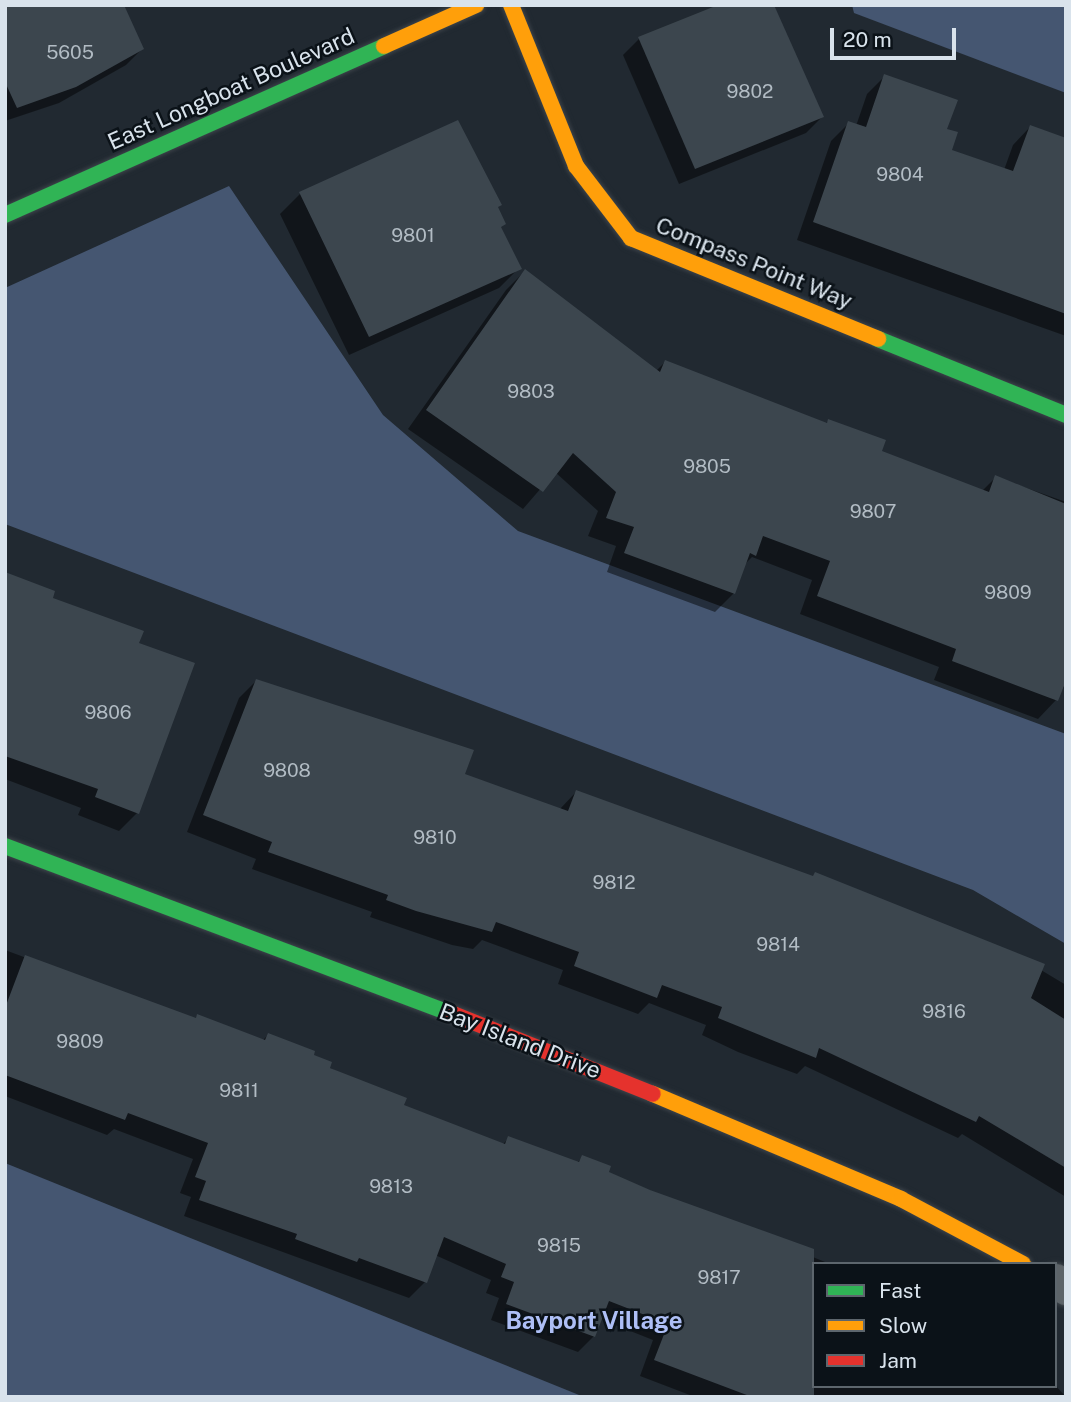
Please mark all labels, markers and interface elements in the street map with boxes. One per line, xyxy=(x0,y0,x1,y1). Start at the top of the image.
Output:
scale bar xyxy=(833,14,959,58)
street label: East Longboat Boulevard xyxy=(103,22,359,156)
text: 20 m xyxy=(843,27,892,52)
house number: 5605 xyxy=(46,42,94,64)
house number: 9802 xyxy=(727,81,773,103)
house number: 9804 xyxy=(876,164,924,186)
street label: Compass Point Way xyxy=(652,211,856,315)
house number: 9801 xyxy=(391,225,435,247)
house number: 9803 xyxy=(507,381,555,403)
house number: 9805 xyxy=(683,456,731,478)
house number: 9807 xyxy=(850,501,896,523)
house number: 9809 xyxy=(984,582,1032,604)
house number: 9806 xyxy=(84,702,132,724)
house number: 9808 xyxy=(263,760,311,782)
house number: 9810 xyxy=(413,827,457,849)
house number: 9812 xyxy=(592,872,636,894)
house number: 9814 xyxy=(756,934,800,956)
street label: Bay Island Drive xyxy=(435,997,605,1085)
house number: 9816 xyxy=(922,1001,966,1023)
house number: 9809 xyxy=(56,1031,104,1053)
house number: 9811 xyxy=(219,1080,259,1102)
house number: 9813 xyxy=(369,1176,413,1198)
house number: 9815 xyxy=(537,1235,581,1257)
legend xyxy=(812,1262,1057,1388)
house number: 9817 xyxy=(697,1267,741,1289)
text: Fast xyxy=(879,1278,921,1303)
district label: Bayport Village xyxy=(505,1307,683,1335)
text: Slow xyxy=(879,1313,927,1338)
text: Jam xyxy=(879,1348,917,1373)

